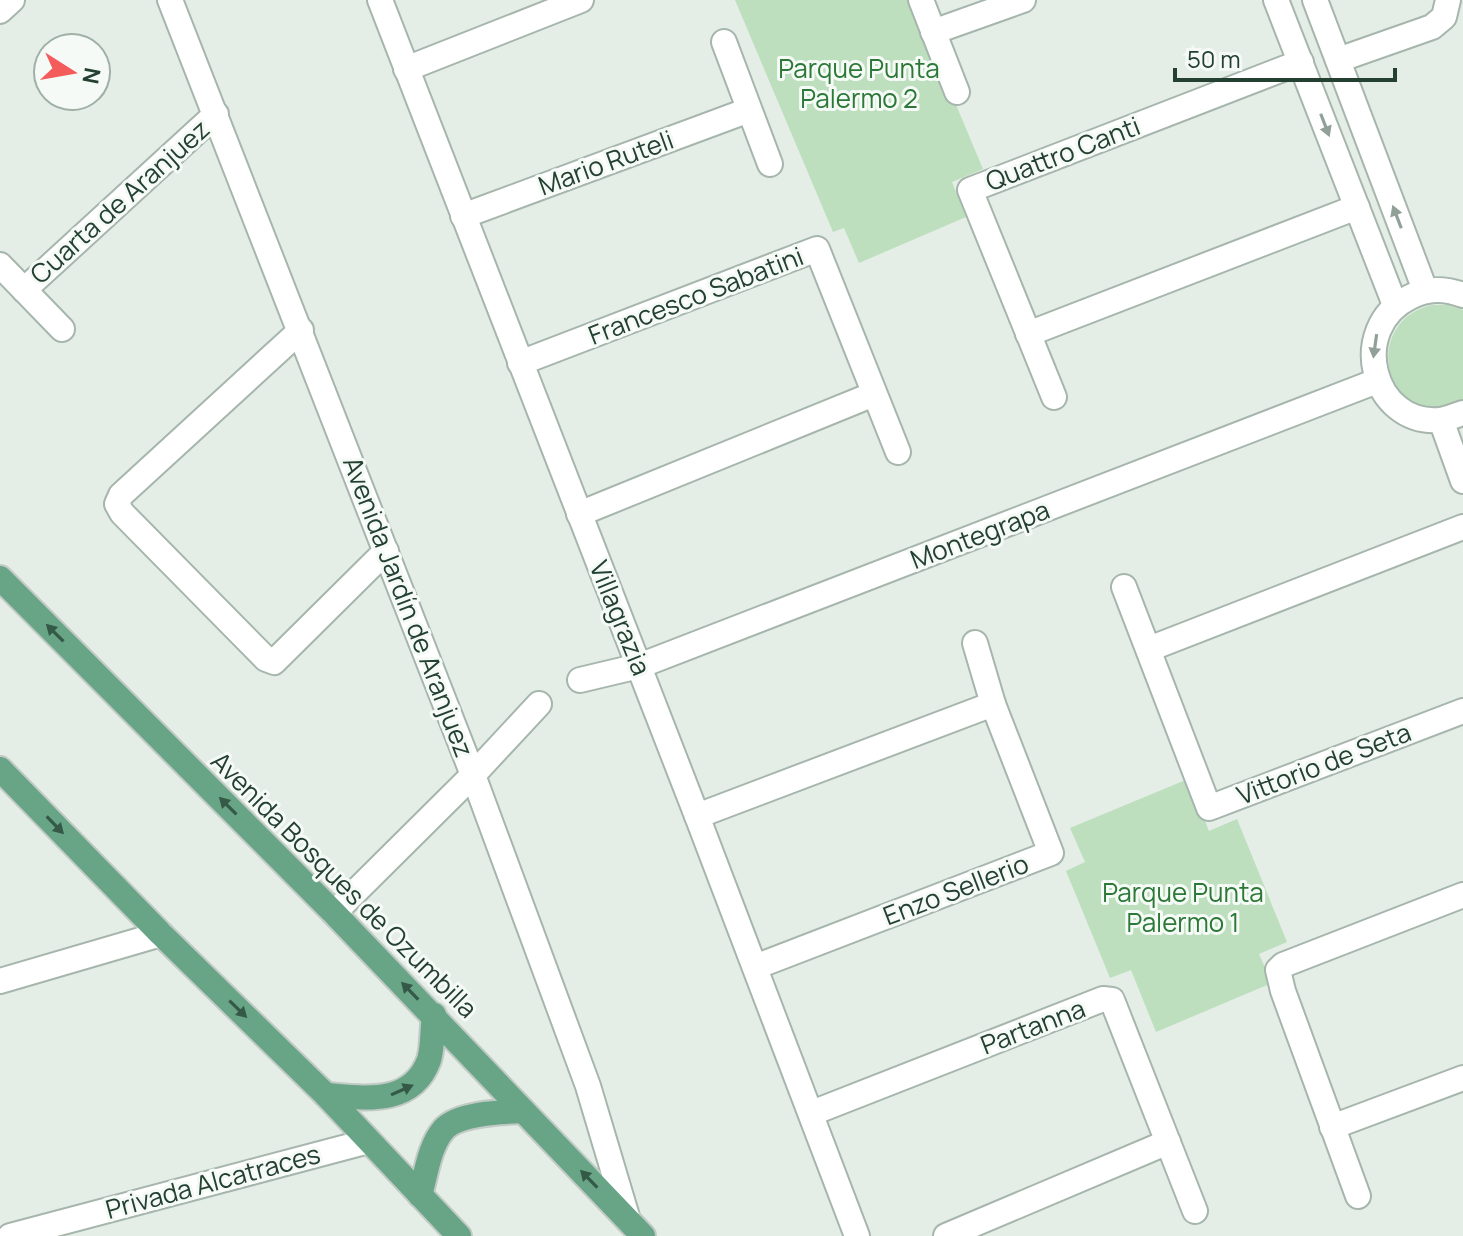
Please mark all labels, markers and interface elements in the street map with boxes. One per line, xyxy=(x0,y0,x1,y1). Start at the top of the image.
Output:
north arrow xyxy=(32,32,112,112)
scale bar xyxy=(1175,32,1395,82)
text: 50 m xyxy=(1187,42,1241,75)
park label: Parque Punta Palermo 2 xyxy=(778,50,940,116)
text: N xyxy=(75,65,108,86)
street label: Quattro Canti xyxy=(980,107,1145,199)
street label: Cuarta de Aranjuez xyxy=(22,111,217,292)
one-way arrow xyxy=(1319,113,1332,137)
street label: Mario Ruteli xyxy=(533,121,678,203)
one-way arrow xyxy=(1391,205,1403,229)
street label: Francesco Sabatini xyxy=(583,238,808,353)
one-way arrow xyxy=(1368,333,1381,358)
street label: Avenida Jardín de Aranjuez xyxy=(335,451,483,762)
street label: Montegrapa xyxy=(905,491,1054,577)
street label: Villagrazia xyxy=(582,555,660,680)
one-way arrow xyxy=(46,624,65,643)
street label: Vittorio de Seta xyxy=(1231,713,1416,813)
street label: Avenida Bosques de Ozumbilla xyxy=(204,743,486,1025)
one-way arrow xyxy=(219,797,237,816)
one-way arrow xyxy=(45,815,63,834)
street label: Enzo Sellerio xyxy=(878,845,1033,933)
park label: Parque Punta Palermo 1 xyxy=(1102,874,1264,940)
one-way arrow xyxy=(402,982,420,1001)
street label: Partanna xyxy=(975,990,1090,1062)
one-way arrow xyxy=(228,999,247,1018)
one-way arrow xyxy=(390,1083,413,1096)
street label: Privada Alcatraces xyxy=(101,1135,324,1227)
one-way arrow xyxy=(581,1170,599,1189)

